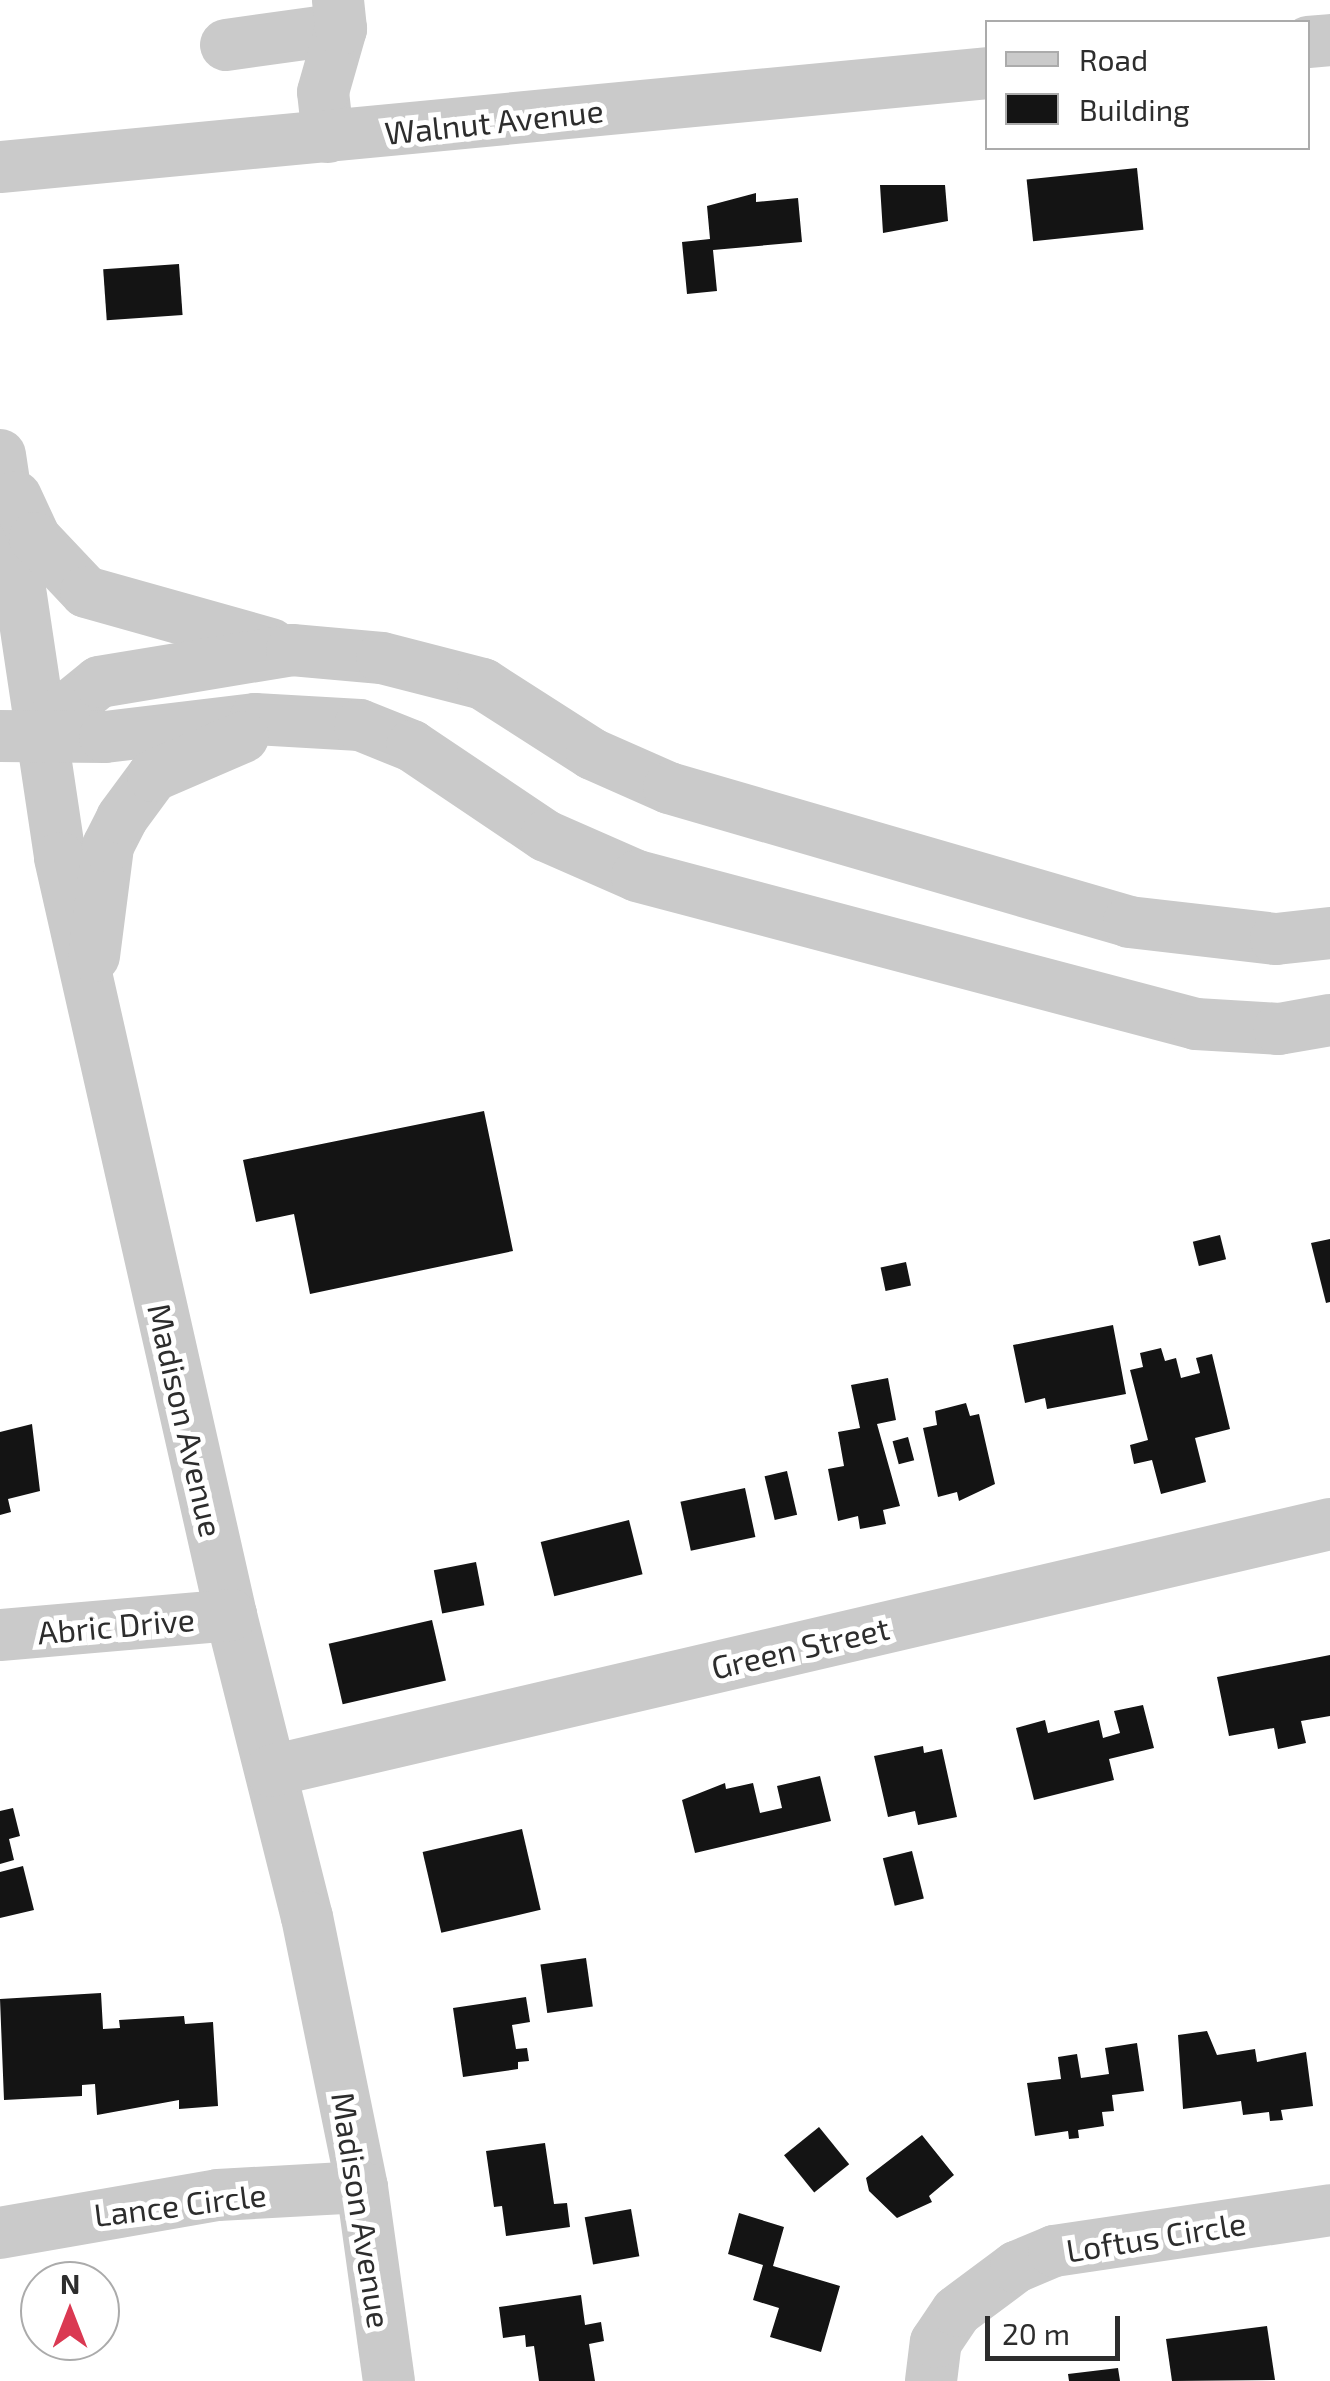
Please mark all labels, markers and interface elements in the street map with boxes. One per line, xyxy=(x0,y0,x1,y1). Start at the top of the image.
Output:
legend xyxy=(985,20,1310,150)
text: Road xyxy=(1079,41,1148,77)
street label: Walnut Avenue xyxy=(382,90,606,152)
text: Building xyxy=(1079,91,1190,127)
street label: Madison Avenue xyxy=(140,1299,232,1541)
street label: Abric Drive xyxy=(36,1599,196,1651)
street label: Green Street xyxy=(707,1608,893,1686)
street label: Madison Avenue xyxy=(324,2089,400,2331)
street label: Lance Circle xyxy=(92,2174,268,2234)
street label: Loftus Circle xyxy=(1063,2203,1249,2269)
north arrow xyxy=(20,2261,120,2361)
text: N xyxy=(60,2266,80,2300)
scale bar xyxy=(990,2296,1125,2358)
text: 20 m xyxy=(1002,2315,1070,2351)

